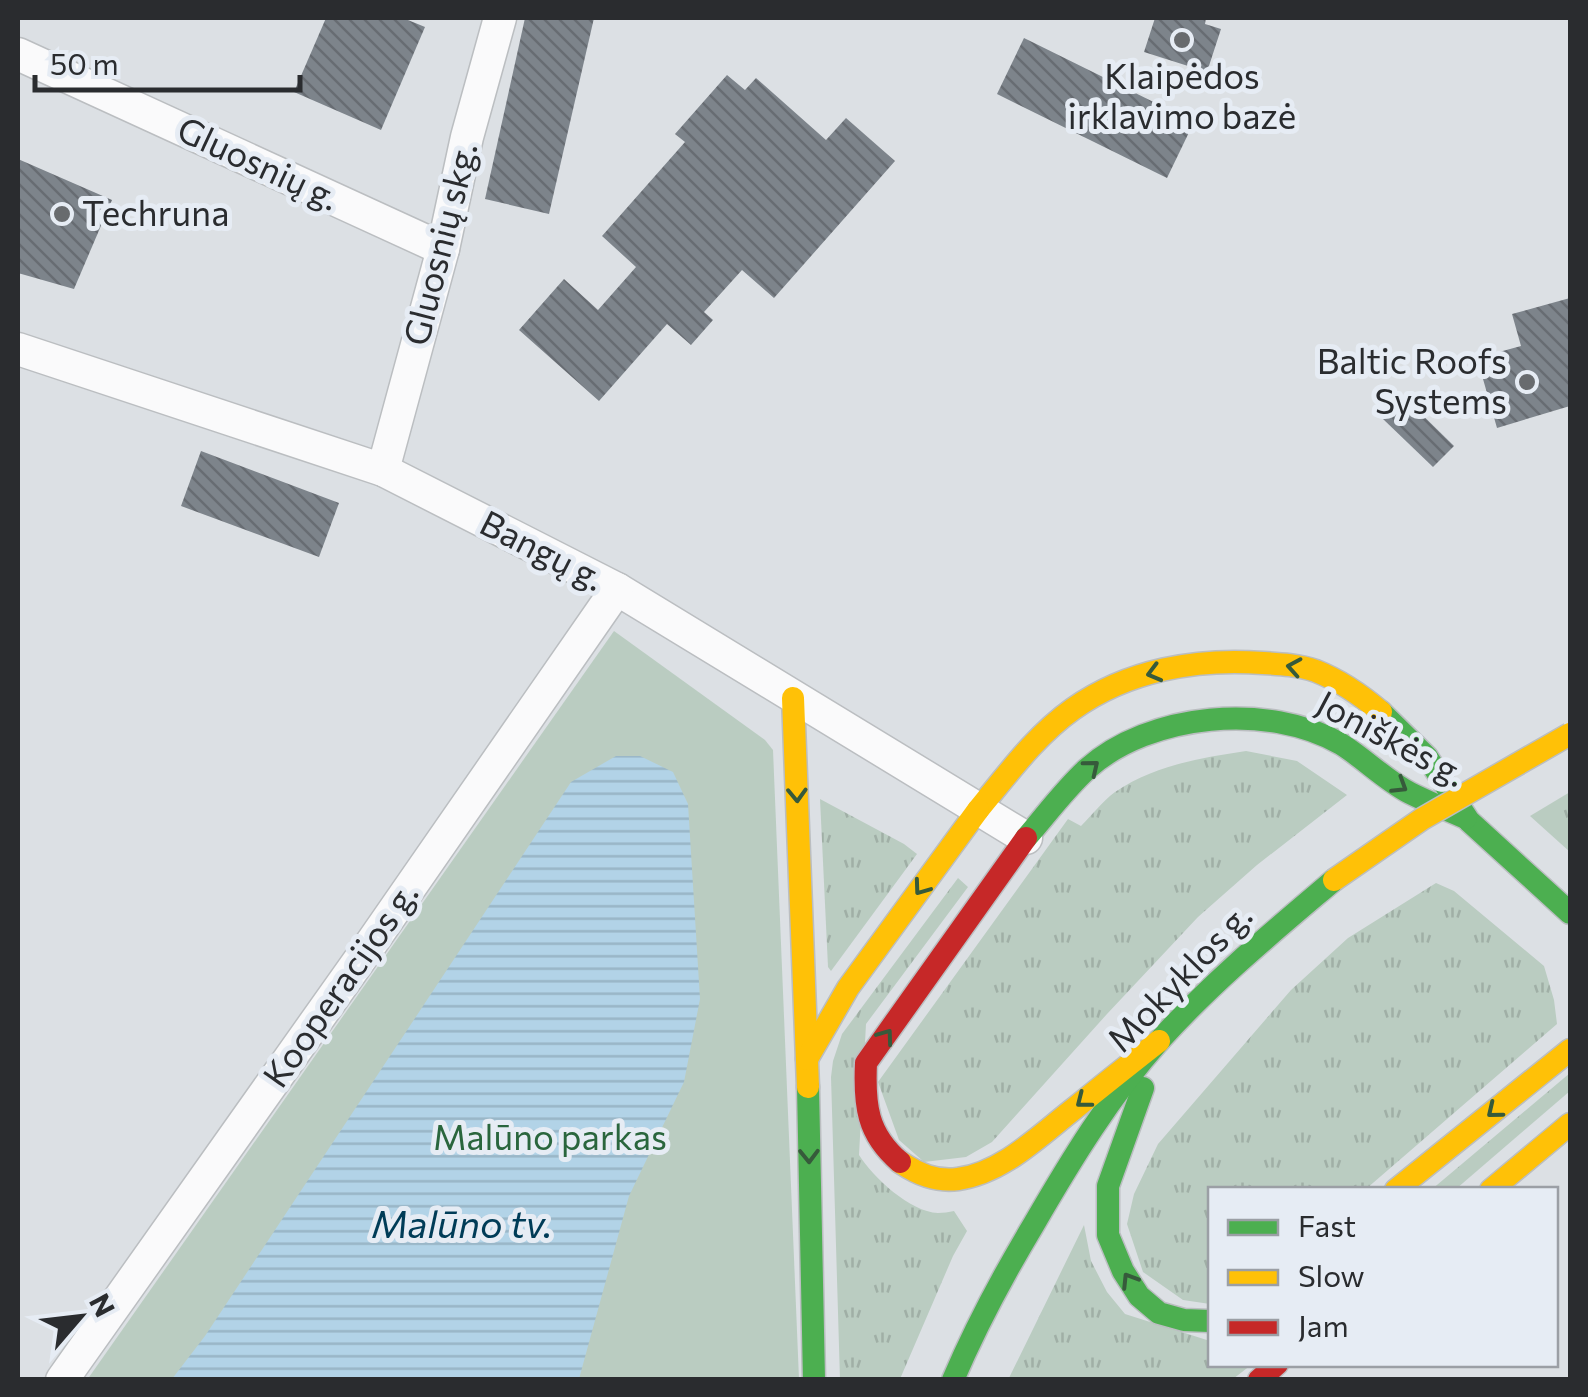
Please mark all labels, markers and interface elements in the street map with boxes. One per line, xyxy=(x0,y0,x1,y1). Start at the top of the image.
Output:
marker: Klaipėdos irklavimo bazė xyxy=(1171,29,1193,51)
scale bar xyxy=(35,30,300,92)
text: 50 m xyxy=(50,44,119,81)
place label: Klaipėdos irklavimo bazė xyxy=(1068,53,1296,136)
street label: Gluosnių g. xyxy=(172,106,347,218)
street label: Gluosnių skg. xyxy=(393,137,485,350)
place label: Techruna xyxy=(82,190,229,233)
marker: Techruna xyxy=(51,203,73,225)
place label: Baltic Roofs Systems xyxy=(1317,338,1507,421)
marker: Baltic Roofs Systems xyxy=(1516,371,1538,393)
street label: Bangų g. xyxy=(474,499,612,598)
one-way arrow xyxy=(1286,657,1302,678)
one-way arrow xyxy=(1146,661,1163,682)
street label: Joniškės g. xyxy=(1310,680,1474,794)
one-way arrow xyxy=(1081,761,1099,779)
one-way arrow xyxy=(1389,774,1407,793)
one-way arrow xyxy=(786,788,807,804)
street label: Kooperacijos g. xyxy=(252,873,426,1095)
one-way arrow xyxy=(914,877,933,896)
street label: Mokyklos g. xyxy=(1097,893,1260,1059)
one-way arrow xyxy=(873,1029,892,1048)
one-way arrow xyxy=(1076,1089,1094,1107)
one-way arrow xyxy=(1488,1099,1506,1117)
park label: Malūno parkas xyxy=(433,1114,667,1157)
one-way arrow xyxy=(799,1149,820,1165)
legend xyxy=(1208,1187,1558,1367)
water label: Malūno tv. xyxy=(372,1199,553,1246)
text: Fast xyxy=(1298,1206,1356,1243)
text: Slow xyxy=(1298,1256,1365,1293)
north arrow xyxy=(30,1267,130,1367)
one-way arrow xyxy=(1123,1273,1142,1291)
text: N xyxy=(83,1288,123,1322)
text: Jam xyxy=(1298,1306,1349,1343)

